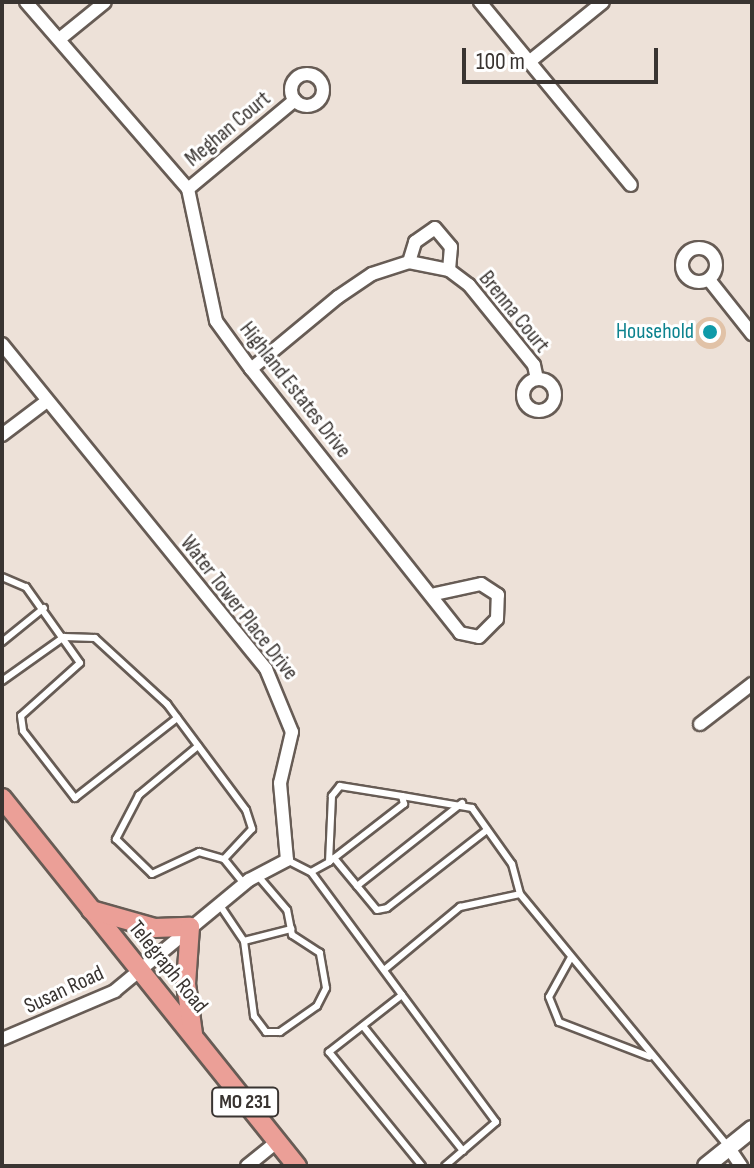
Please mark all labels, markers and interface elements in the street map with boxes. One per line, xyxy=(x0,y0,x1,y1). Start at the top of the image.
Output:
scale bar xyxy=(466,32,662,82)
text: 100 m xyxy=(476,47,525,76)
street label: Meghan Court xyxy=(180,86,276,172)
street label: Brenna Court xyxy=(473,266,555,358)
street label: Highland Estates Drive xyxy=(234,317,356,463)
place label: Household xyxy=(616,319,694,345)
marker: Household xyxy=(701,323,719,341)
street label: Water Tower Place Drive xyxy=(174,530,304,686)
street label: Telegraph Road xyxy=(123,916,213,1018)
street label: Susan Road xyxy=(20,960,108,1020)
road number: MO 231 xyxy=(211,1086,279,1118)

